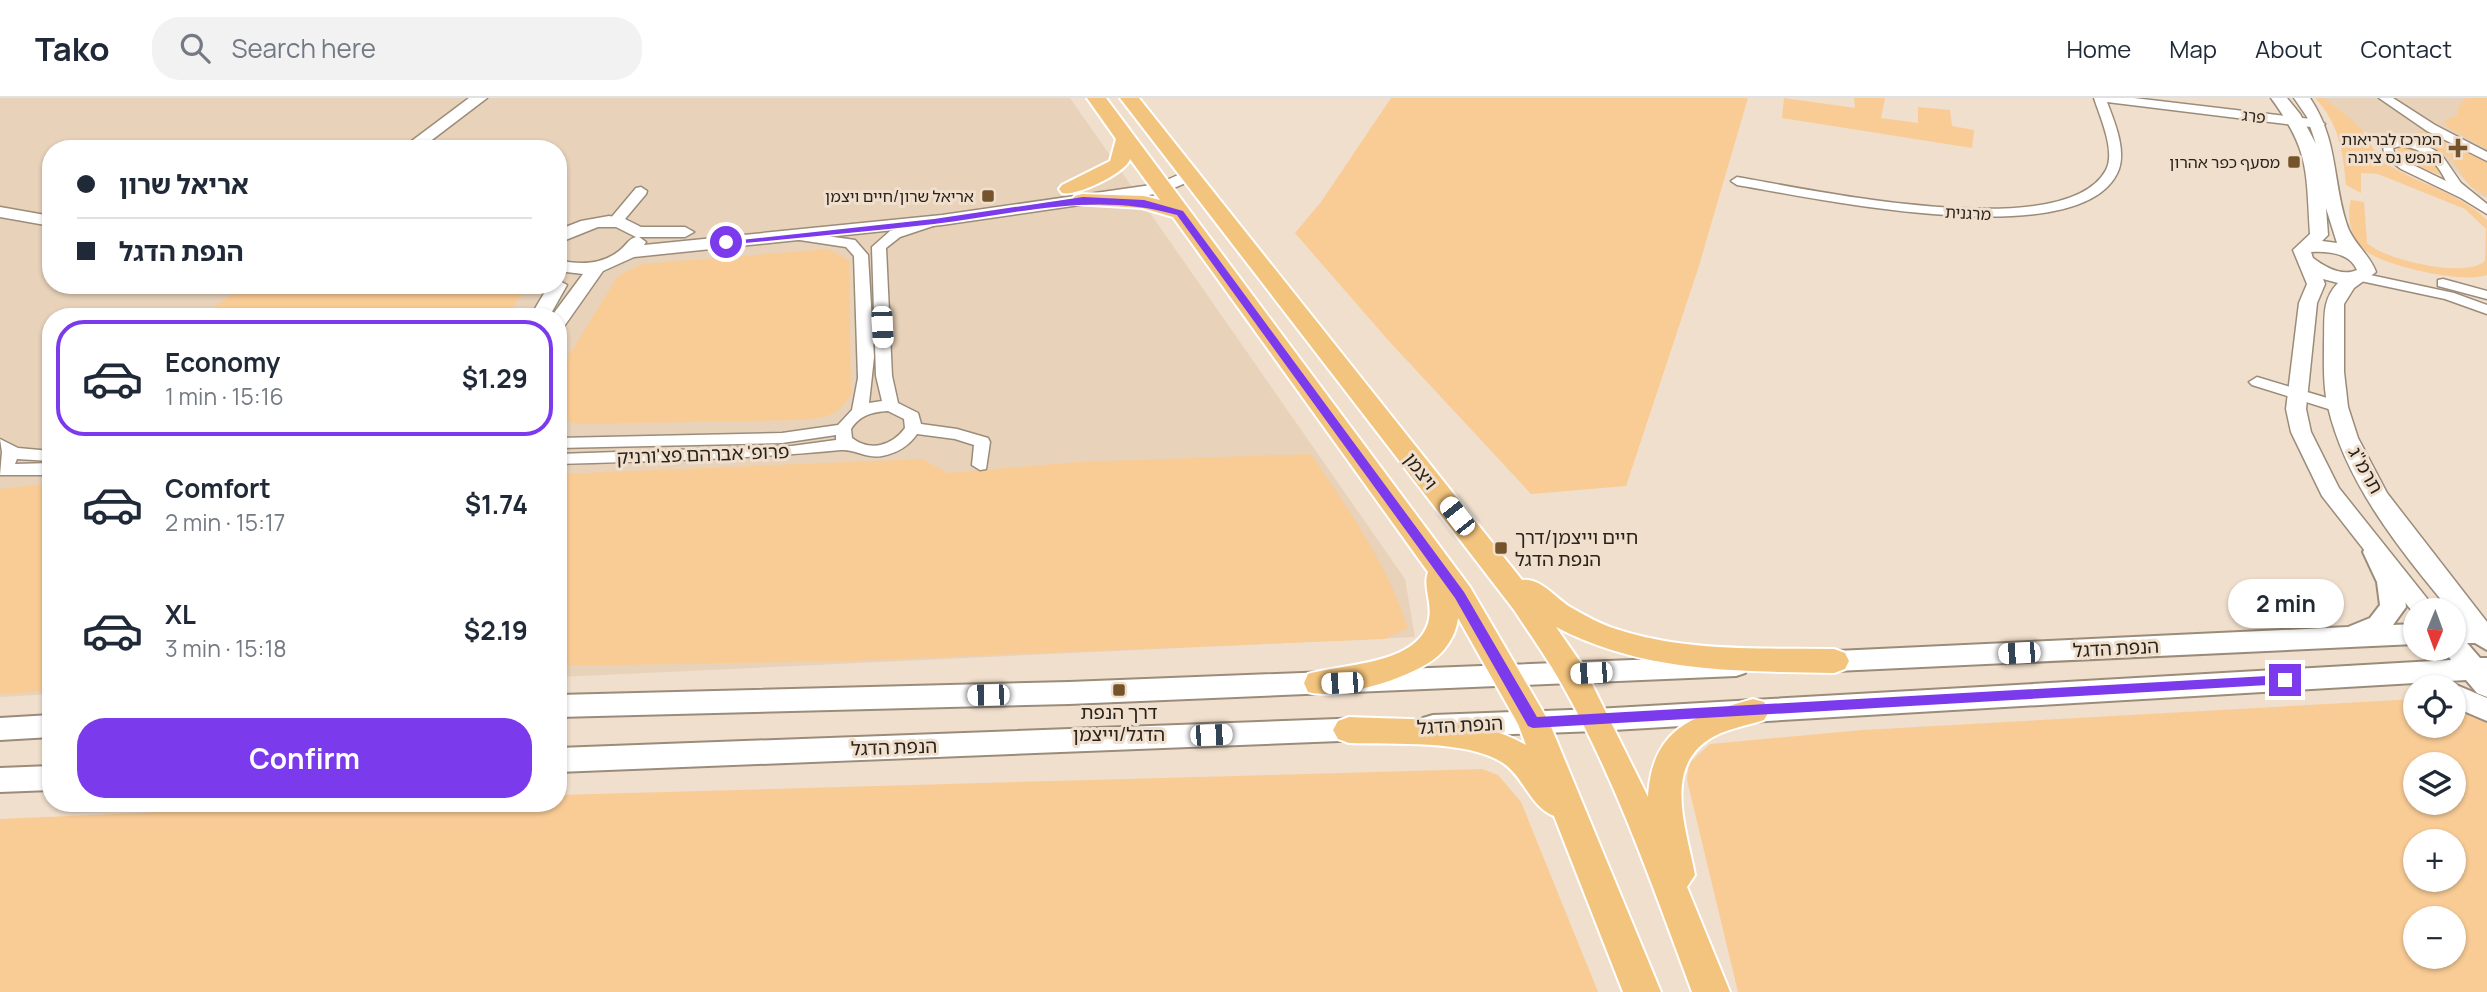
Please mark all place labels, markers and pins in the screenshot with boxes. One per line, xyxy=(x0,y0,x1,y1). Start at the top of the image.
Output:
place label: המרכז לבריאות הנפש נס ציונה xyxy=(2341,128,2442,168)
marker: המרכז לבריאות הנפש נס ציונה xyxy=(2448,138,2468,158)
place label: מסעף כפר אהרון xyxy=(2169,151,2280,173)
marker: מסעף כפר אהרון xyxy=(2286,154,2302,170)
place label: אריאל שרון/חיים ויצמן xyxy=(825,185,974,207)
marker: אריאל שרון/חיים ויצמן xyxy=(980,188,996,204)
place label: חיים וייצמן/דרך הנפת הדגל xyxy=(1515,524,1638,572)
marker: חיים וייצמן/דרך הנפת הדגל xyxy=(1493,540,1509,556)
marker: דרך הנפת הדגל/וייצמן xyxy=(1111,682,1127,698)
place label: דרך הנפת הדגל/וייצמן xyxy=(1073,699,1165,747)

